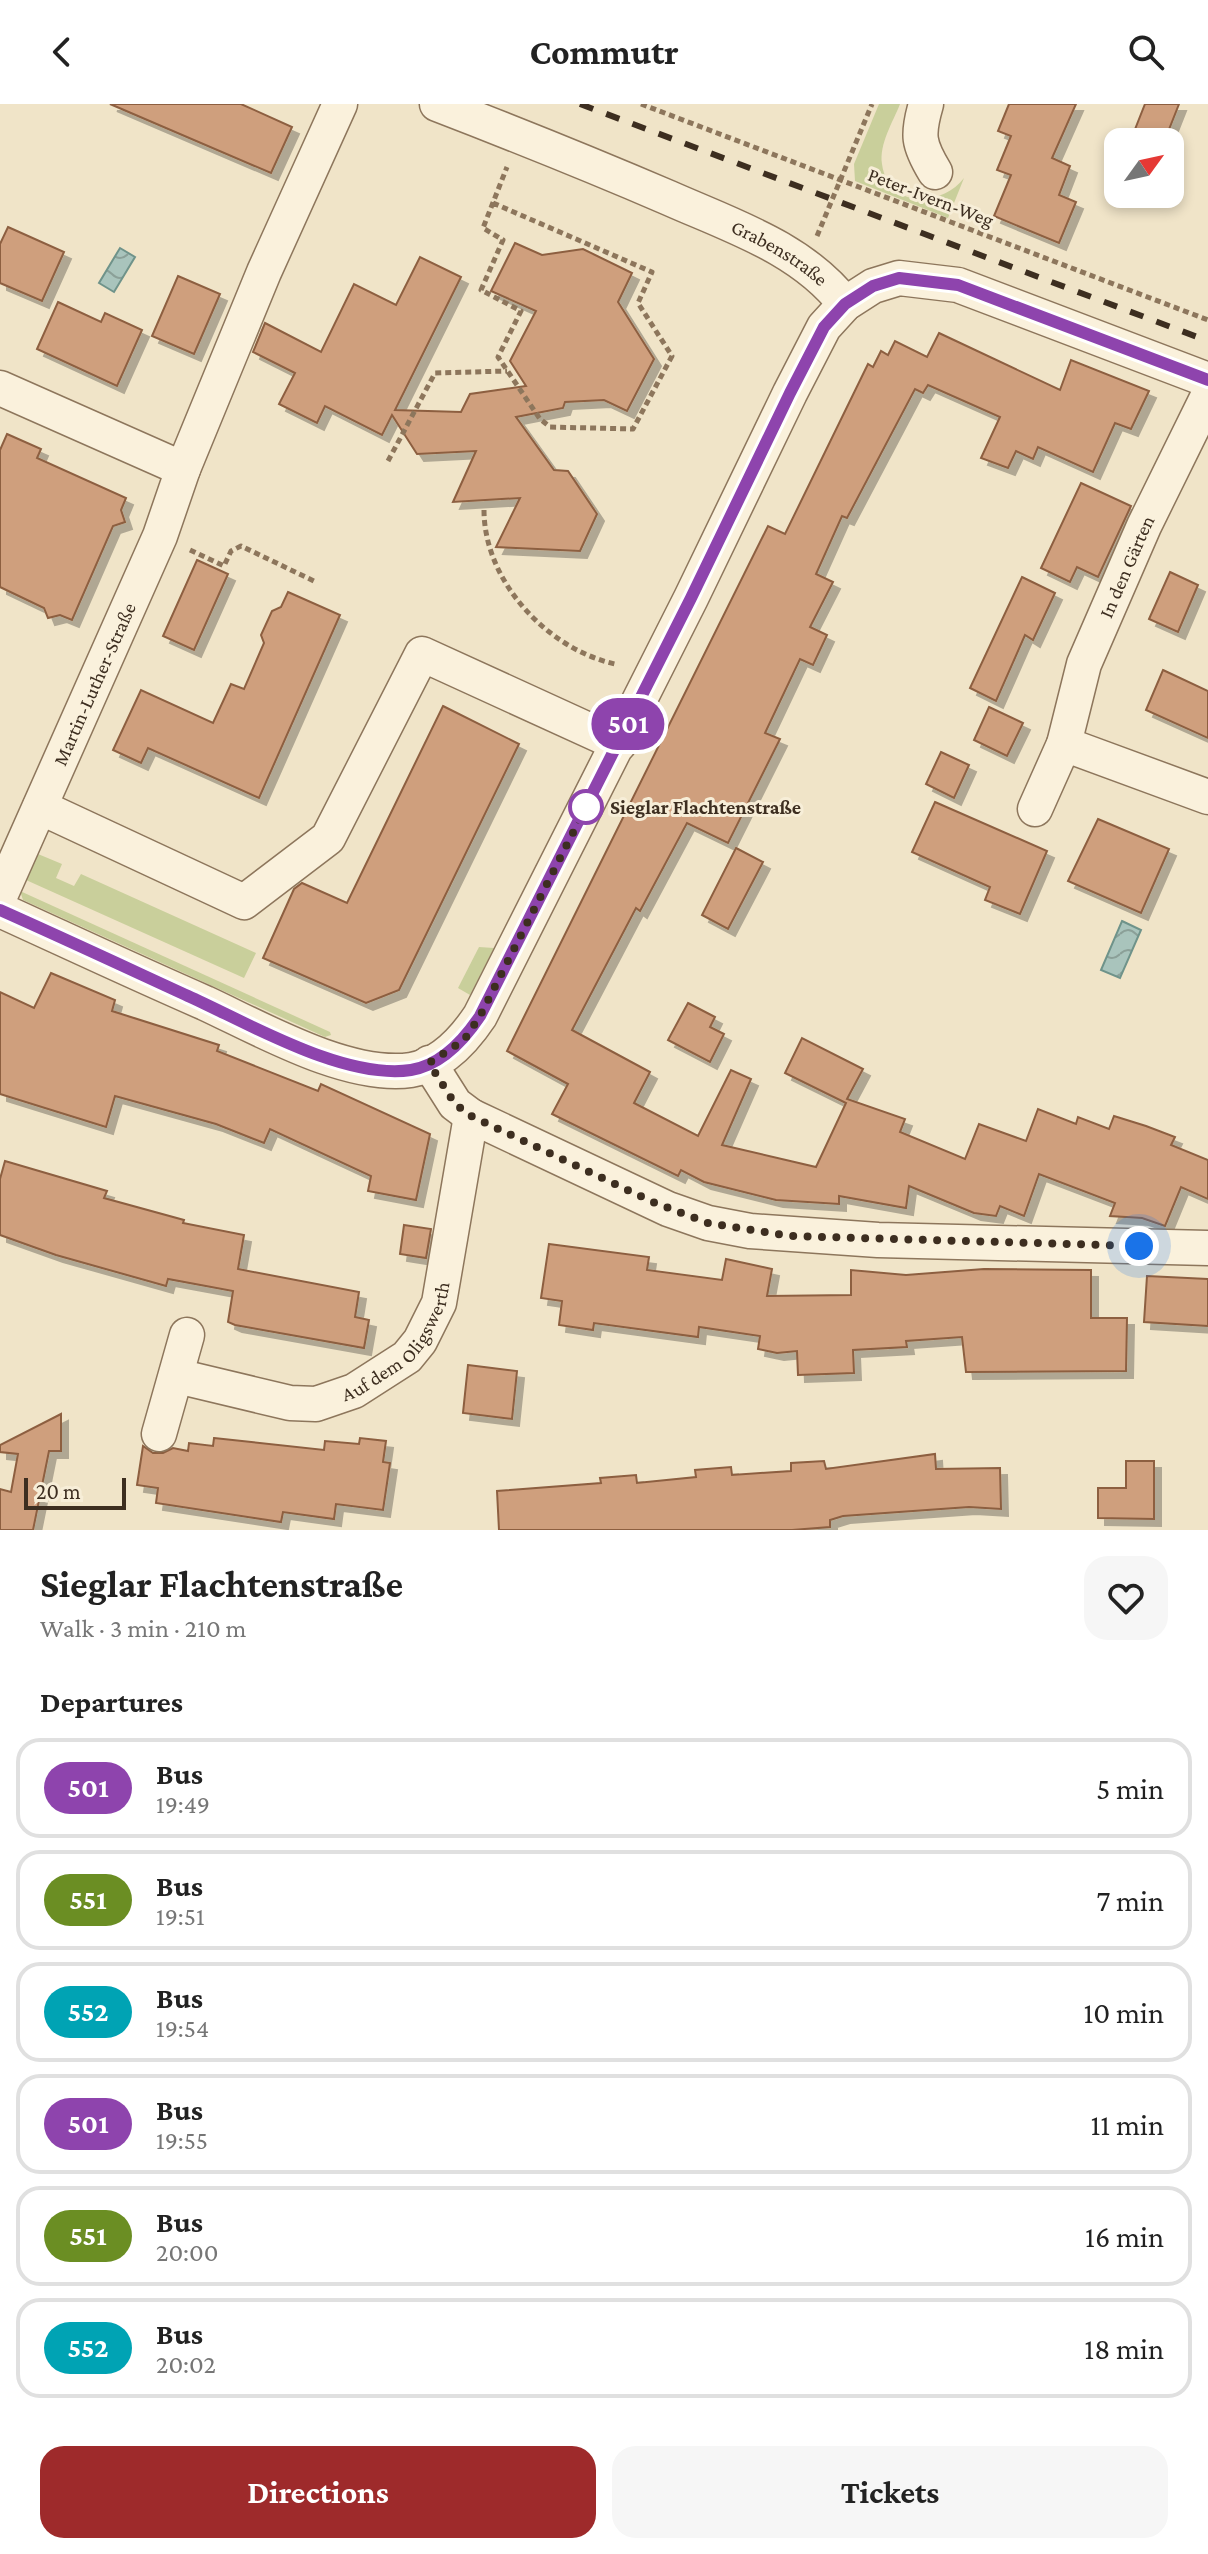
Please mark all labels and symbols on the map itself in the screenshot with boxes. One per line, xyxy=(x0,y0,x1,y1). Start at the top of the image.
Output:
north arrow xyxy=(1104,128,1184,208)
street label: Peter-Ivern-Weg xyxy=(865,163,997,232)
street label: Grabenstraße xyxy=(728,215,833,290)
street label: In den Gärten xyxy=(1095,511,1159,621)
street label: Martin-Luther-Straße xyxy=(48,599,140,769)
line badge: 501 xyxy=(582,698,674,750)
marker: Sieglar Flachtenstraße xyxy=(569,790,603,824)
place label: Sieglar Flachtenstraße xyxy=(610,796,801,818)
your location xyxy=(1119,1226,1159,1266)
street label: Auf dem Oligswerth xyxy=(339,1280,453,1405)
scale bar xyxy=(24,1474,126,1510)

